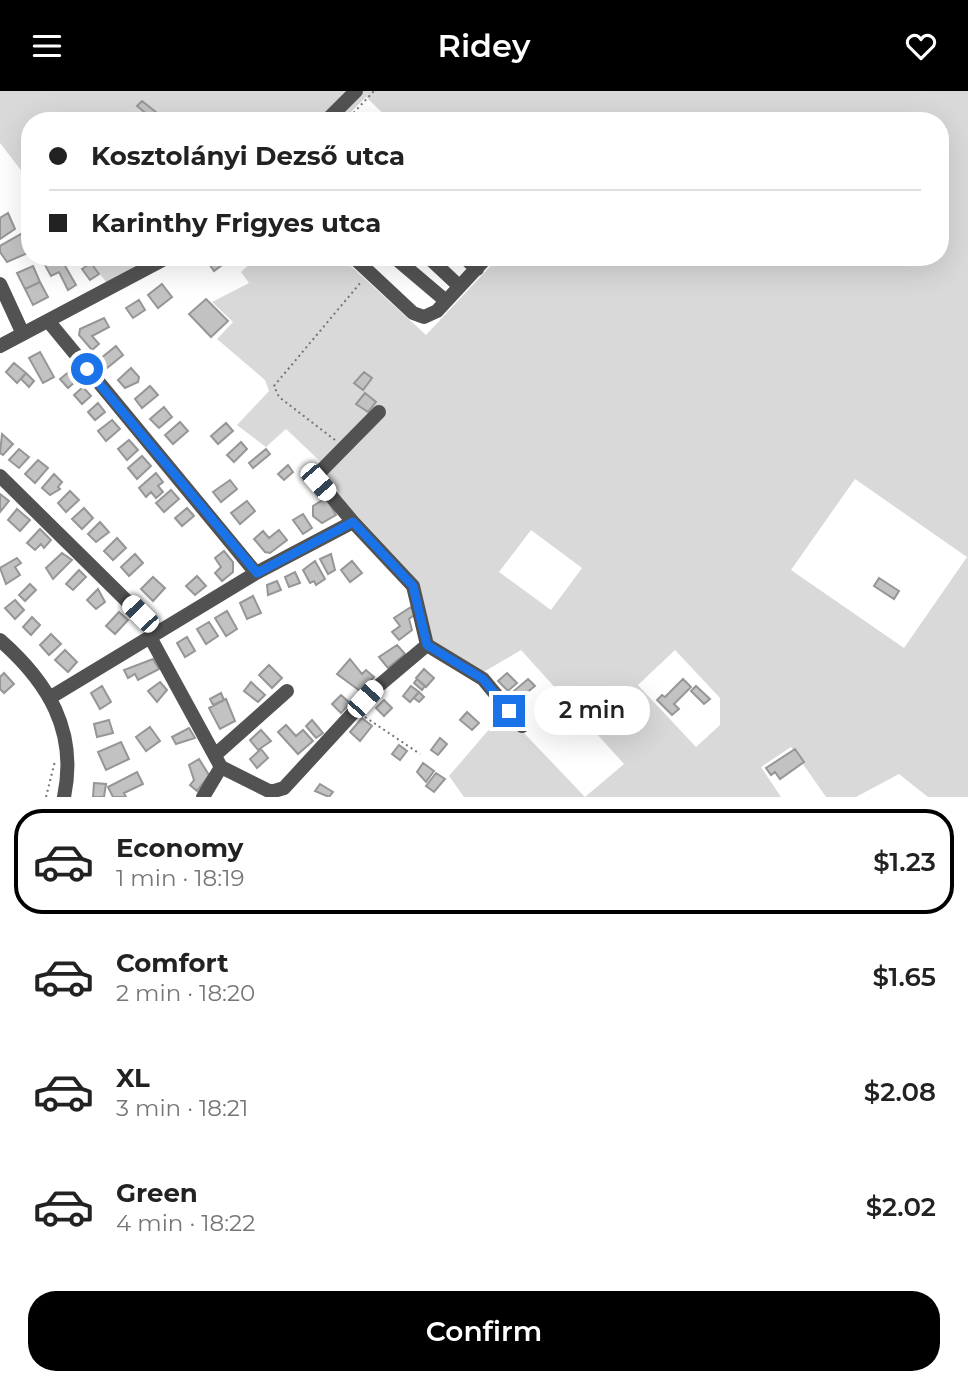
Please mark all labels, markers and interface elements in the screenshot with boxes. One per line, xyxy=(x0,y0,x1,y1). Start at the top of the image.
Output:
text: Ridey xyxy=(437,26,531,65)
icon: menu xyxy=(28,27,66,65)
icon: heart xyxy=(902,27,940,65)
text: Kosztolányi Dezső utca xyxy=(91,140,405,172)
text: Karinthy Frigyes utca xyxy=(91,207,381,239)
route start xyxy=(71,353,103,385)
car xyxy=(297,459,340,505)
car xyxy=(118,592,163,636)
car xyxy=(344,676,387,722)
callout: 2 min xyxy=(534,687,649,735)
route end xyxy=(493,695,525,727)
text: 2 min xyxy=(559,696,625,724)
icon: car xyxy=(32,830,95,893)
text: Economy xyxy=(116,832,243,864)
text: $1.23 xyxy=(873,846,936,878)
text: 1 min · 18:19 xyxy=(116,864,244,892)
icon: car xyxy=(32,945,95,1008)
text: Comfort xyxy=(116,947,228,979)
text: $1.65 xyxy=(872,961,936,993)
text: 2 min · 18:20 xyxy=(116,979,255,1007)
icon: car xyxy=(32,1060,95,1123)
text: XL xyxy=(116,1062,150,1094)
text: $2.08 xyxy=(864,1076,936,1108)
text: 3 min · 18:21 xyxy=(116,1094,248,1122)
icon: car xyxy=(32,1175,95,1238)
text: Green xyxy=(116,1177,198,1209)
text: $2.02 xyxy=(866,1191,936,1223)
text: 4 min · 18:22 xyxy=(116,1209,255,1237)
button: Confirm xyxy=(28,1291,940,1371)

